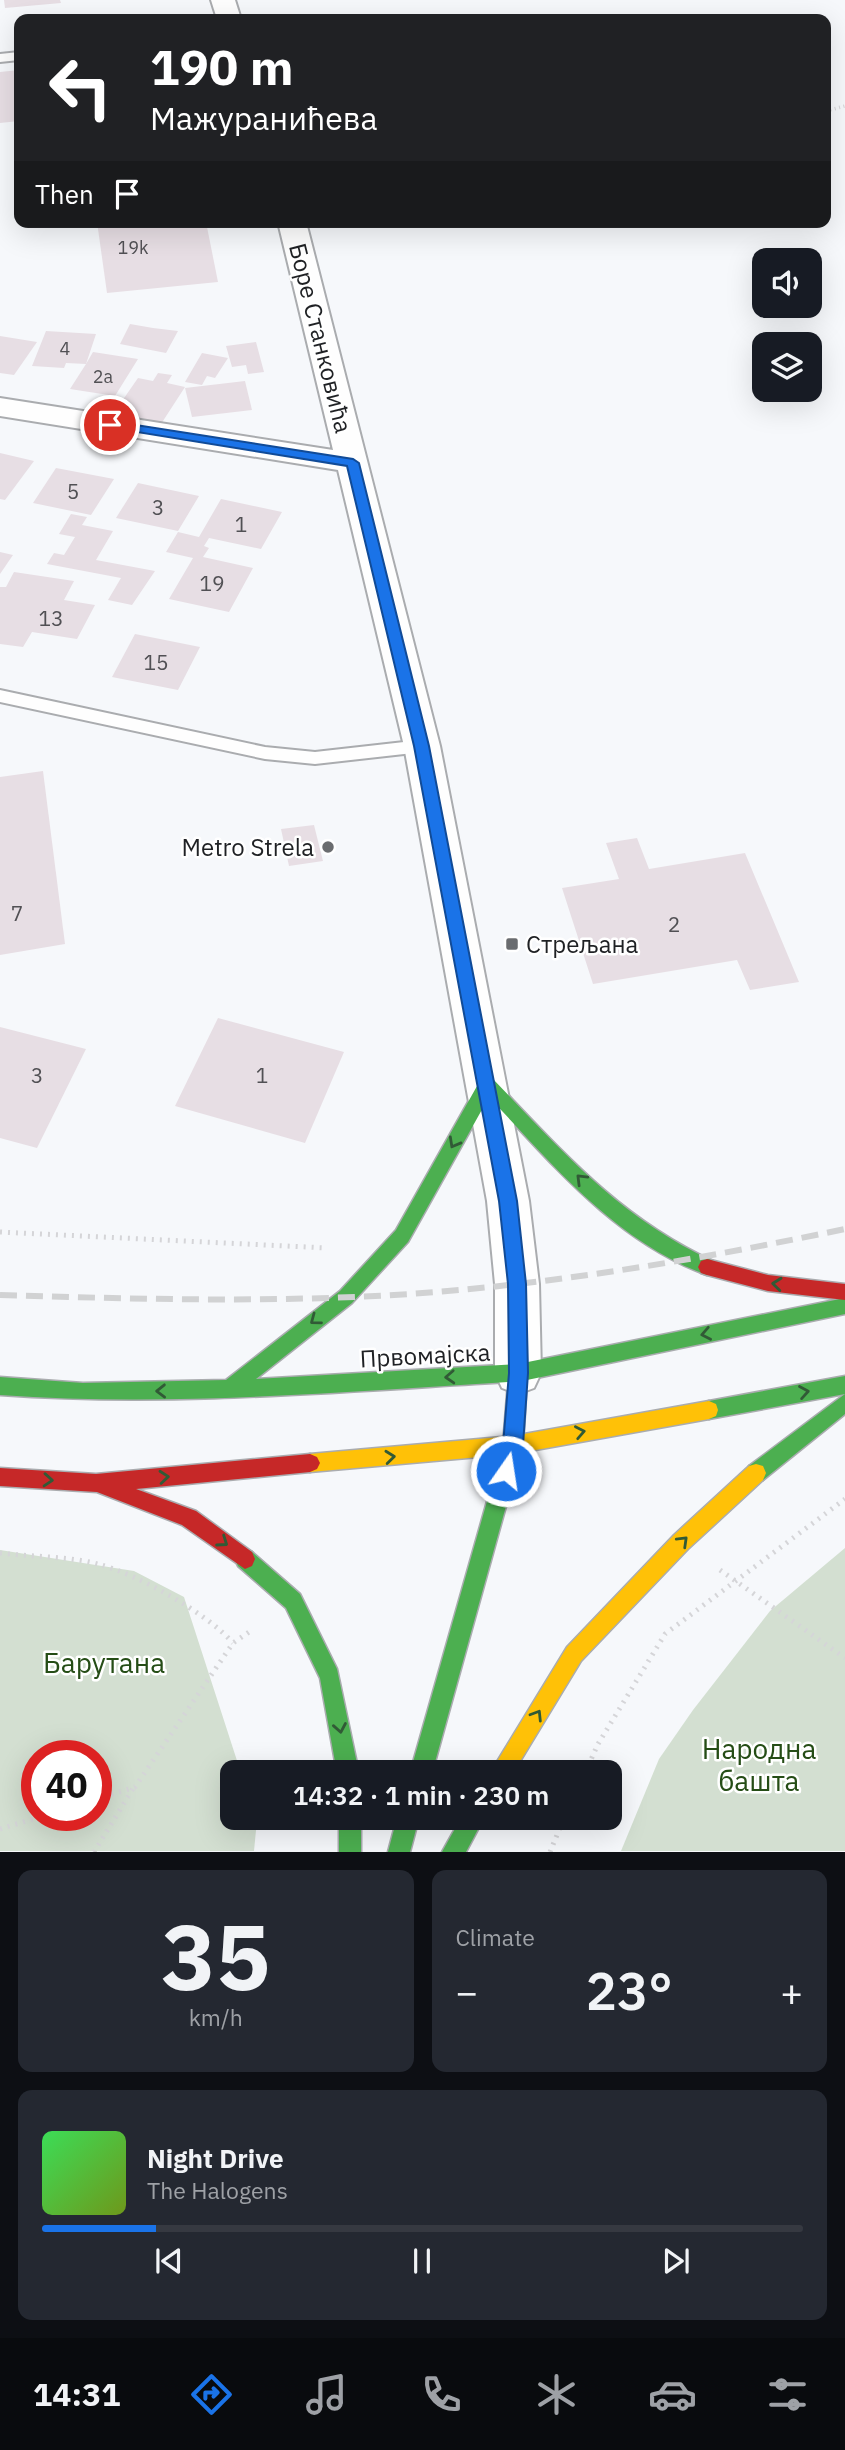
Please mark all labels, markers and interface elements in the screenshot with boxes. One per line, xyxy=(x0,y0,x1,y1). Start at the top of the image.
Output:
text: 190 m xyxy=(150,35,294,98)
icon: left xyxy=(35,42,126,133)
text: Мажуранићева xyxy=(150,97,378,139)
icon: arrive xyxy=(108,175,146,213)
text: Then xyxy=(35,177,94,211)
house number: 19k xyxy=(117,236,149,259)
street label: Боре Станковића xyxy=(282,240,360,436)
map controls xyxy=(752,248,822,402)
button: sound xyxy=(752,248,822,318)
button: layers xyxy=(752,332,822,402)
house number: 4 xyxy=(60,337,71,360)
house number: 2a xyxy=(93,365,114,388)
pin xyxy=(80,395,140,455)
icon: arrive xyxy=(91,406,129,444)
house number: 5 xyxy=(67,477,79,505)
house number: 3 xyxy=(152,493,164,521)
house number: 1 xyxy=(235,510,247,538)
house number: 19 xyxy=(199,569,225,597)
house number: 13 xyxy=(38,604,64,632)
house number: 15 xyxy=(143,648,169,676)
place label: Metro Strela xyxy=(182,831,314,863)
marker: Metro Strela xyxy=(320,839,336,855)
house number: 7 xyxy=(11,899,23,927)
house number: 2 xyxy=(668,910,680,938)
place label: Стрељана xyxy=(526,928,639,960)
marker: Стрељана xyxy=(504,936,520,952)
house number: 3 xyxy=(31,1061,43,1089)
house number: 1 xyxy=(256,1061,268,1089)
one-way arrow xyxy=(449,1136,462,1149)
one-way arrow xyxy=(577,1175,589,1187)
one-way arrow xyxy=(771,1277,783,1292)
one-way arrow xyxy=(311,1312,323,1325)
one-way arrow xyxy=(700,1326,712,1341)
street label: Првомајска xyxy=(359,1336,491,1374)
one-way arrow xyxy=(444,1369,455,1384)
one-way arrow xyxy=(155,1383,165,1399)
one-way arrow xyxy=(798,1385,810,1400)
one-way arrow xyxy=(574,1425,586,1440)
position arrow xyxy=(469,1434,543,1508)
one-way arrow xyxy=(385,1450,396,1465)
one-way arrow xyxy=(158,1470,169,1485)
one-way arrow xyxy=(43,1472,54,1487)
one-way arrow xyxy=(215,1534,228,1547)
one-way arrow xyxy=(674,1537,687,1550)
park label: Барутана xyxy=(43,1644,165,1681)
one-way arrow xyxy=(529,1709,542,1722)
one-way arrow xyxy=(331,1721,346,1733)
park label: Народна башта xyxy=(702,1730,816,1799)
speed limit sign: 40 xyxy=(21,1740,112,1831)
text: 14:32 · 1 min · 230 m xyxy=(293,1778,549,1812)
text: 35 xyxy=(161,1897,270,2015)
text: Climate xyxy=(456,1922,535,1952)
text: 23° xyxy=(586,1957,673,2024)
text: − xyxy=(456,1967,478,2016)
text: + xyxy=(780,1967,803,2016)
text: km/h xyxy=(189,2002,243,2032)
text: Night Drive xyxy=(147,2141,284,2175)
text: The Halogens xyxy=(147,2175,288,2205)
icon: previous xyxy=(150,2242,188,2280)
icon: pause xyxy=(403,2242,441,2280)
icon: next xyxy=(657,2242,695,2280)
icon: directions xyxy=(187,2370,236,2419)
icon: music xyxy=(302,2370,351,2419)
icon: phone xyxy=(417,2370,466,2419)
icon: climate xyxy=(532,2370,581,2419)
icon: car xyxy=(648,2370,697,2419)
icon: filters xyxy=(763,2370,812,2419)
text: 14:31 xyxy=(33,2373,120,2415)

